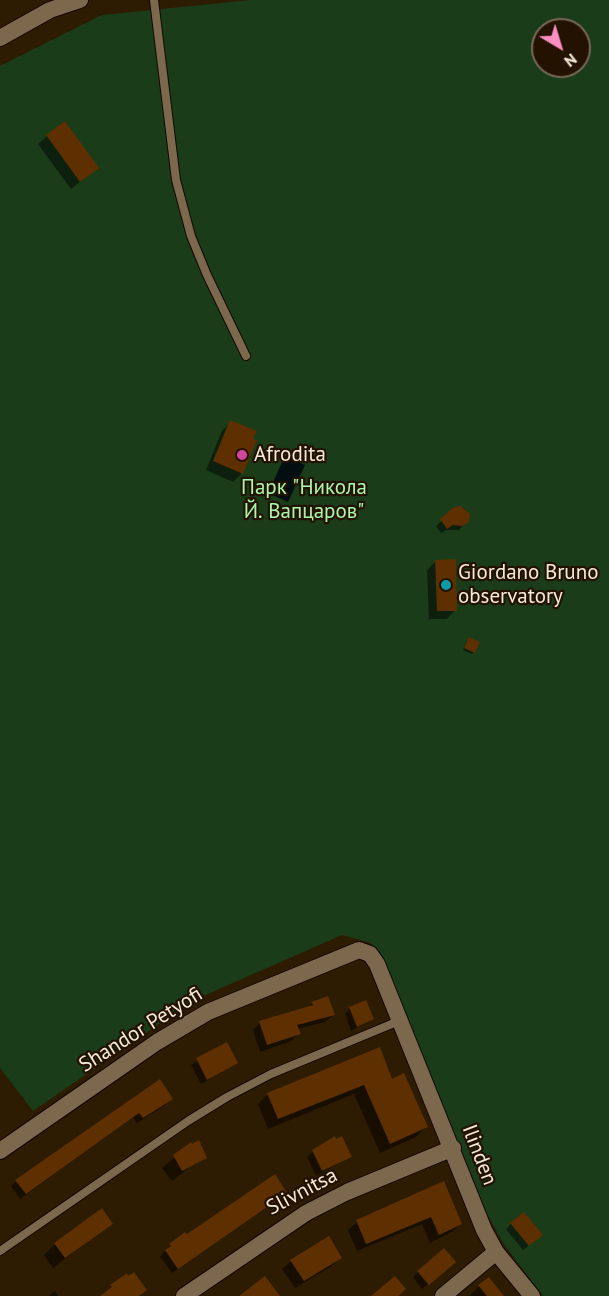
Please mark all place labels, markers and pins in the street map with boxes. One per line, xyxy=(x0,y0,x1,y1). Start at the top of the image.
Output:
place label: Afrodita xyxy=(254,442,326,468)
marker: Afrodita xyxy=(235,448,249,462)
place label: Giordano Bruno observatory xyxy=(458,560,598,610)
marker: Giordano Bruno observatory xyxy=(439,578,453,592)

